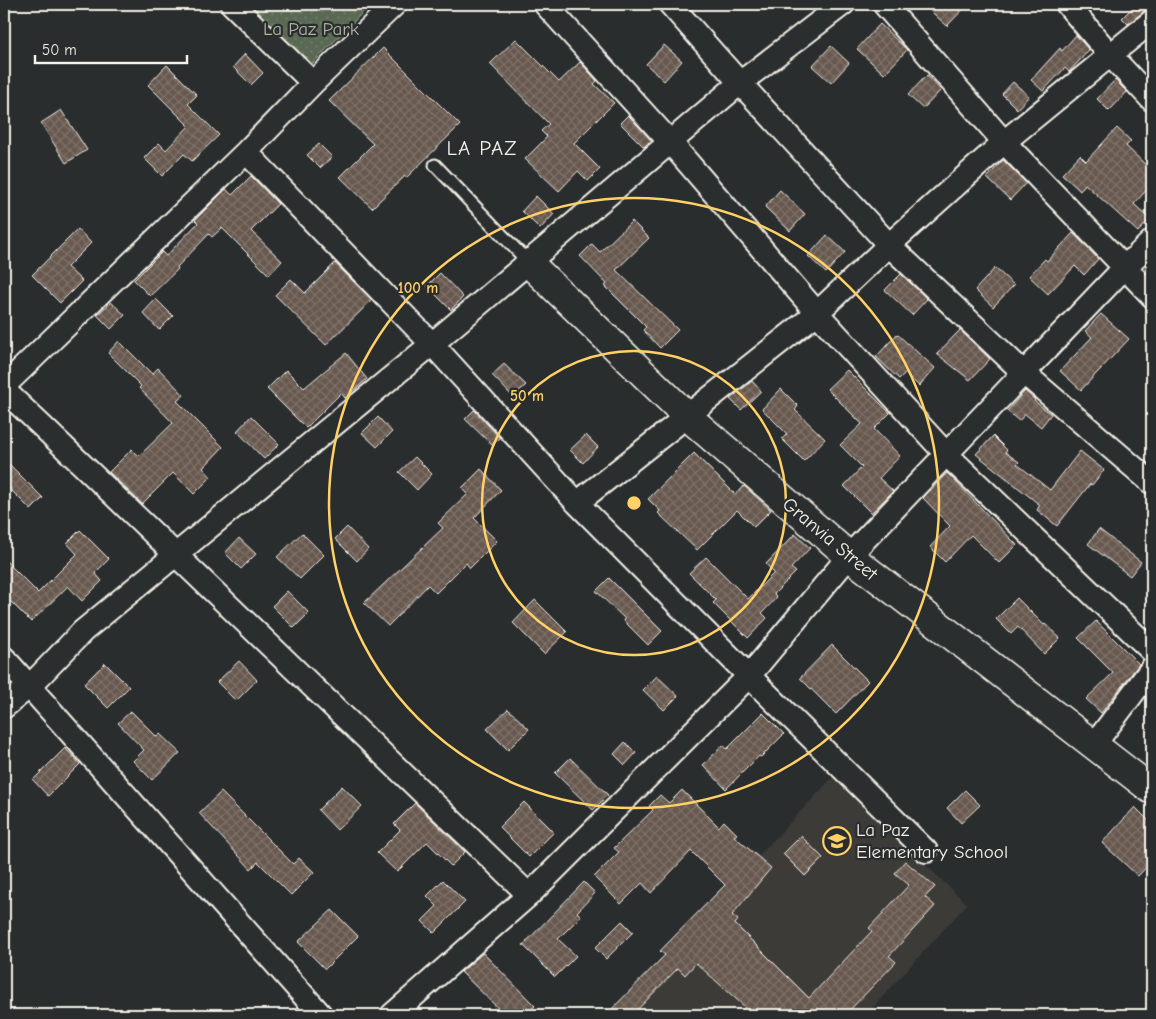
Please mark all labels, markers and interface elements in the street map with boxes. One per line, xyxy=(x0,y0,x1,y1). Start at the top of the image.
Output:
park label: La Paz Park xyxy=(263,18,360,40)
scale bar xyxy=(35,32,188,64)
text: 50 m xyxy=(42,41,77,59)
district label: LA PAZ xyxy=(446,136,518,160)
text: 100 m xyxy=(398,279,438,297)
text: 50 m xyxy=(510,387,544,405)
street label: Granvia Street xyxy=(778,493,882,585)
centre of rings xyxy=(625,494,643,512)
place label: La Paz Elementary School xyxy=(856,819,1008,863)
school or university icon: La Paz Elementary School xyxy=(822,826,852,856)

